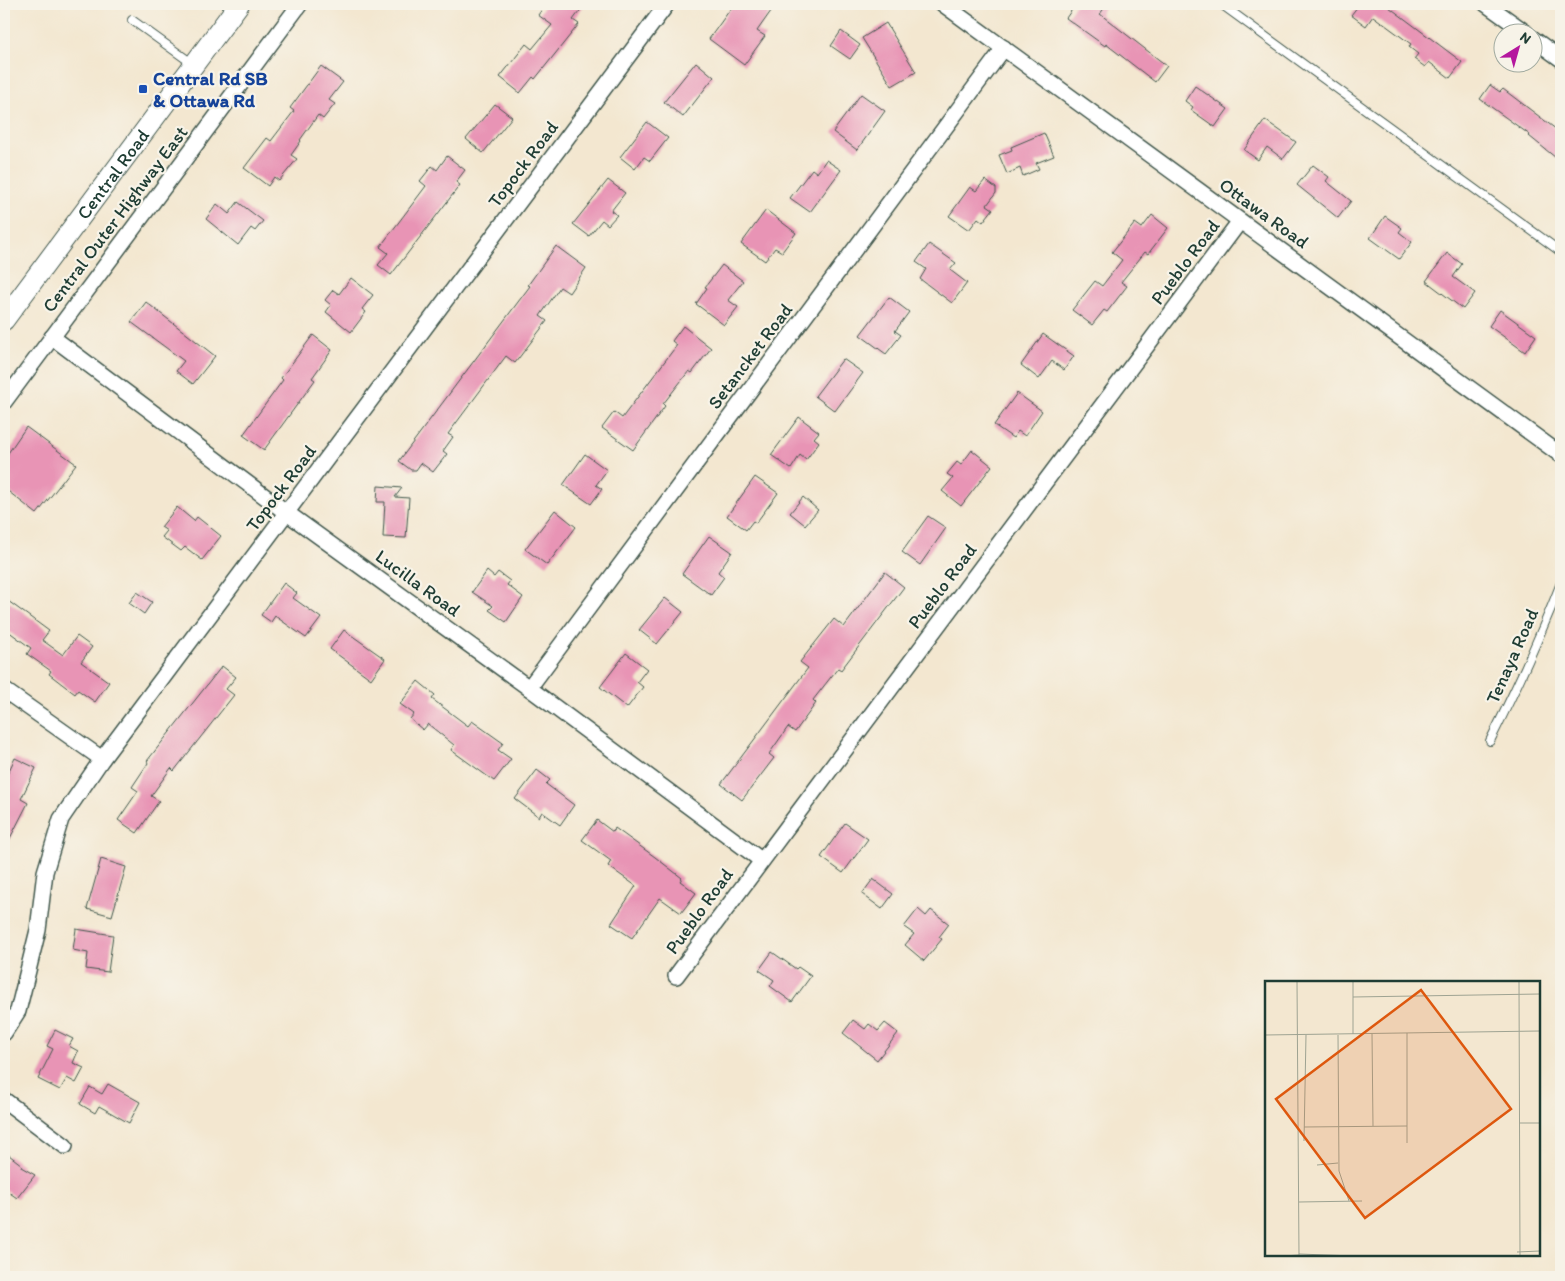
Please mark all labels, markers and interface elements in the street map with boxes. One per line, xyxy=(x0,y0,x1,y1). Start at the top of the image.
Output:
north arrow xyxy=(1492,22,1542,72)
text: N xyxy=(1517,28,1534,48)
place label: Central Rd SB & Ottawa Rd xyxy=(153,67,268,112)
marker: Central Rd SB & Ottawa Rd xyxy=(137,83,149,95)
street label: Topock Road xyxy=(483,116,563,212)
street label: Central Outer Highway East xyxy=(37,121,193,317)
street label: Central Road xyxy=(71,124,154,224)
street label: Ottawa Road xyxy=(1215,173,1313,253)
street label: Pueblo Road xyxy=(1146,214,1225,309)
street label: Setancket Road xyxy=(703,298,798,413)
street label: Topock Road xyxy=(241,440,321,536)
street label: Pueblo Road xyxy=(903,538,982,633)
street label: Lucilla Road xyxy=(371,544,465,622)
street label: Tenaya Road xyxy=(1481,604,1543,707)
street label: Pueblo Road xyxy=(660,863,738,958)
inset map xyxy=(1265,981,1540,1256)

